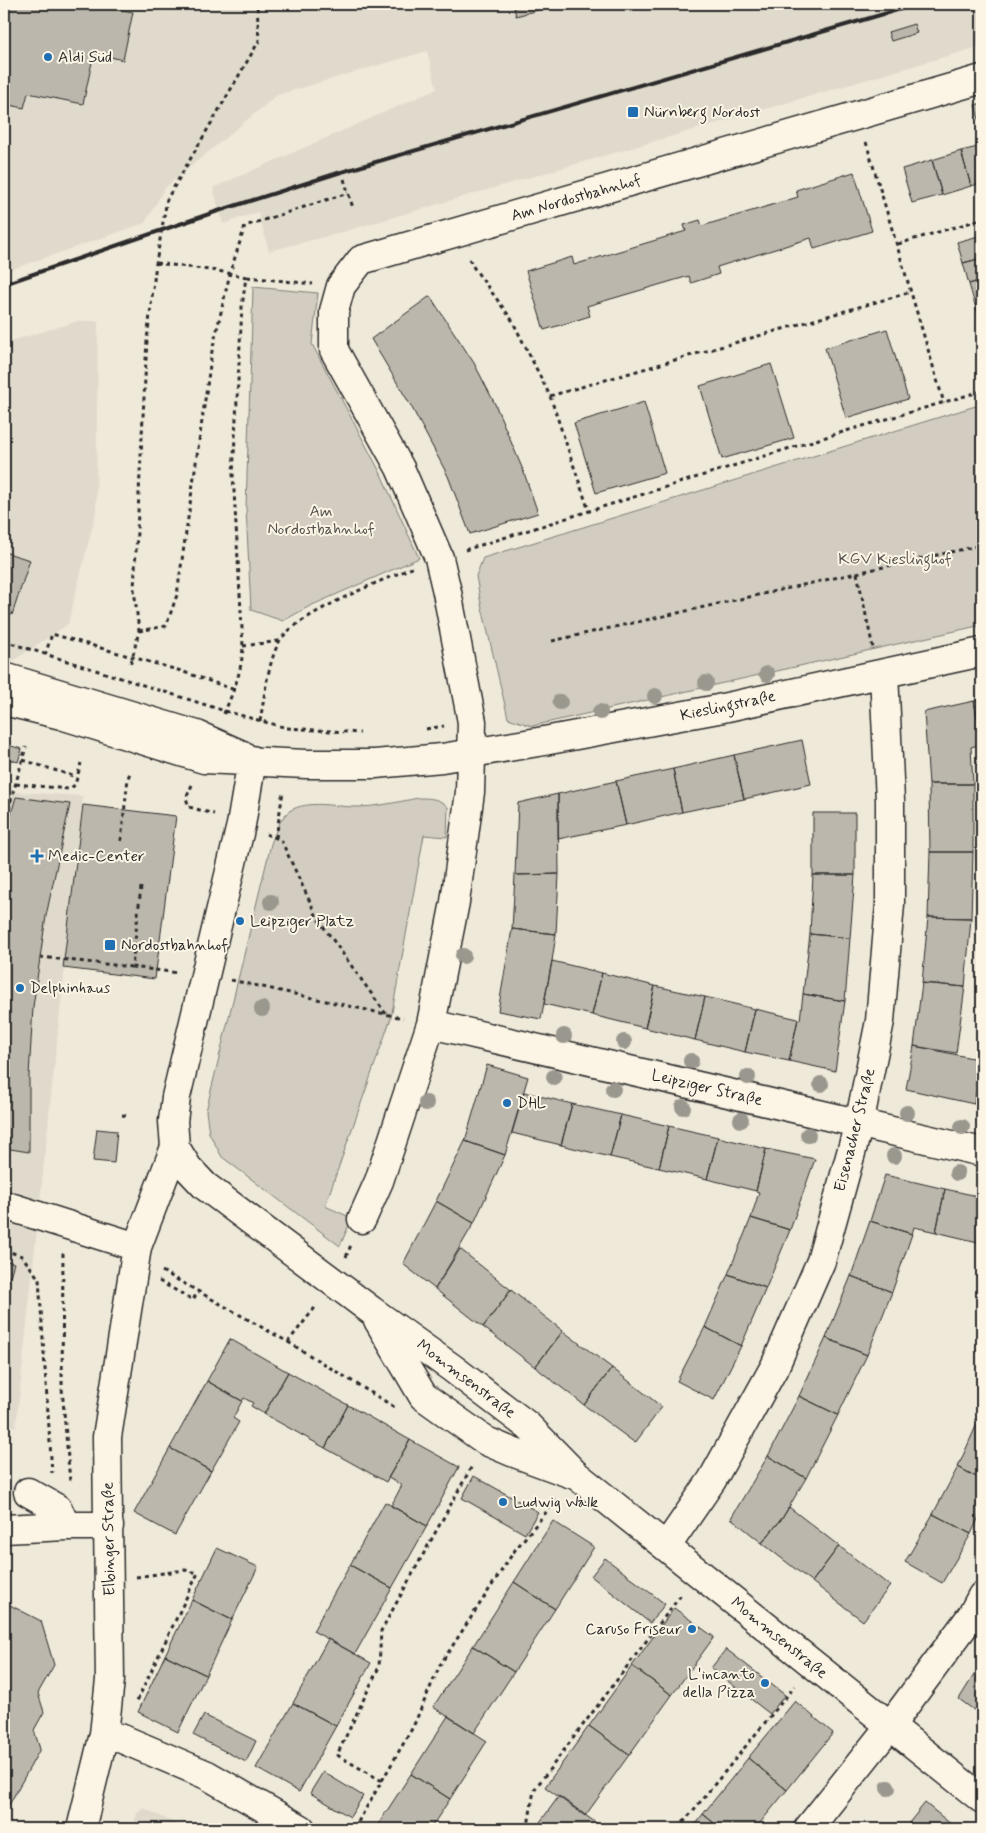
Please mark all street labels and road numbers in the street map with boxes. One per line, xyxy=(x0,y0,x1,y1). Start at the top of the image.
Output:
street label: Am Nordostbahnhof xyxy=(509,169,644,227)
street label: Kieslingstraße xyxy=(678,686,778,727)
street label: Leipziger Straße xyxy=(649,1065,765,1112)
street label: Eisenacher Straße xyxy=(829,1066,881,1194)
street label: Mommsenstraße xyxy=(412,1335,520,1423)
street label: Elbinger Straße xyxy=(98,1482,120,1596)
street label: Mommsenstraße xyxy=(726,1592,832,1684)

